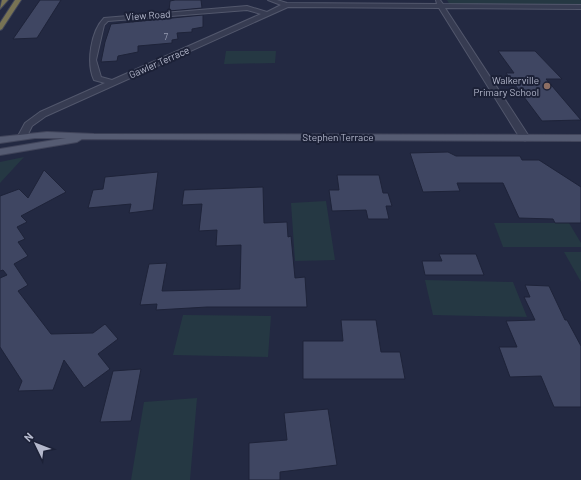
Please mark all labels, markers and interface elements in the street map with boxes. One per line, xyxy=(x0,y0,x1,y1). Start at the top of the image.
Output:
street label: View Road xyxy=(125,7,171,23)
house number: 7 xyxy=(164,31,169,42)
street label: Gawler Terrace xyxy=(127,43,191,81)
place label: Walkerville Primary School xyxy=(473,74,539,98)
marker: Walkerville Primary School xyxy=(542,81,552,91)
street label: Stephen Terrace xyxy=(302,131,374,143)
north arrow xyxy=(16,424,56,464)
text: N xyxy=(21,430,36,444)

